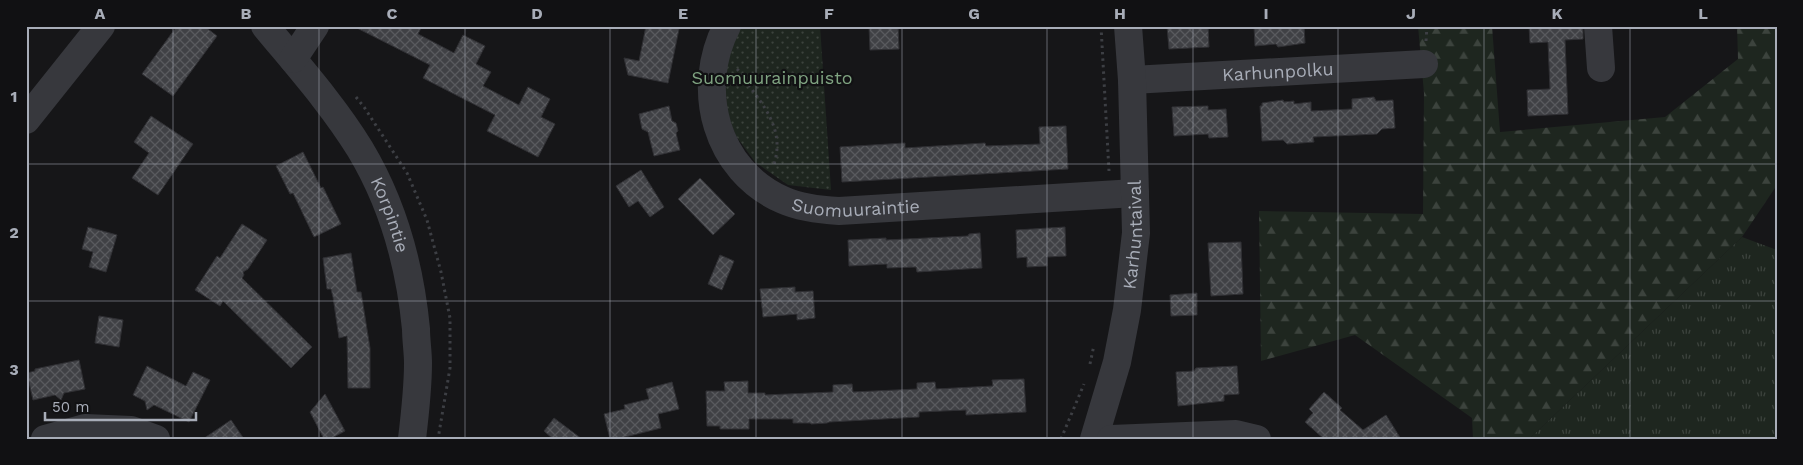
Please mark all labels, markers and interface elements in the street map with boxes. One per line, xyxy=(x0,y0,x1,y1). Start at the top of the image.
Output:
text: A xyxy=(95,4,106,23)
text: B xyxy=(241,4,252,23)
text: C xyxy=(387,4,398,23)
text: D xyxy=(531,4,543,23)
text: E xyxy=(678,4,688,23)
text: F xyxy=(824,4,834,23)
text: G xyxy=(968,4,980,23)
text: H xyxy=(1114,4,1126,23)
text: I xyxy=(1263,4,1269,23)
text: J xyxy=(1406,4,1416,23)
text: K xyxy=(1551,4,1563,23)
text: L xyxy=(1698,4,1708,23)
street label: Karhunpolku xyxy=(1222,58,1334,85)
park label: Suomuurainpuisto xyxy=(692,67,852,88)
text: 1 xyxy=(11,87,17,106)
street label: Korpintie xyxy=(367,173,413,255)
street label: Karhuntaival xyxy=(1118,179,1146,291)
street label: Suomuuraintie xyxy=(789,193,920,221)
text: 2 xyxy=(9,223,19,242)
text: 3 xyxy=(9,360,19,379)
scale bar xyxy=(45,390,196,422)
text: 50 m xyxy=(52,398,89,416)

